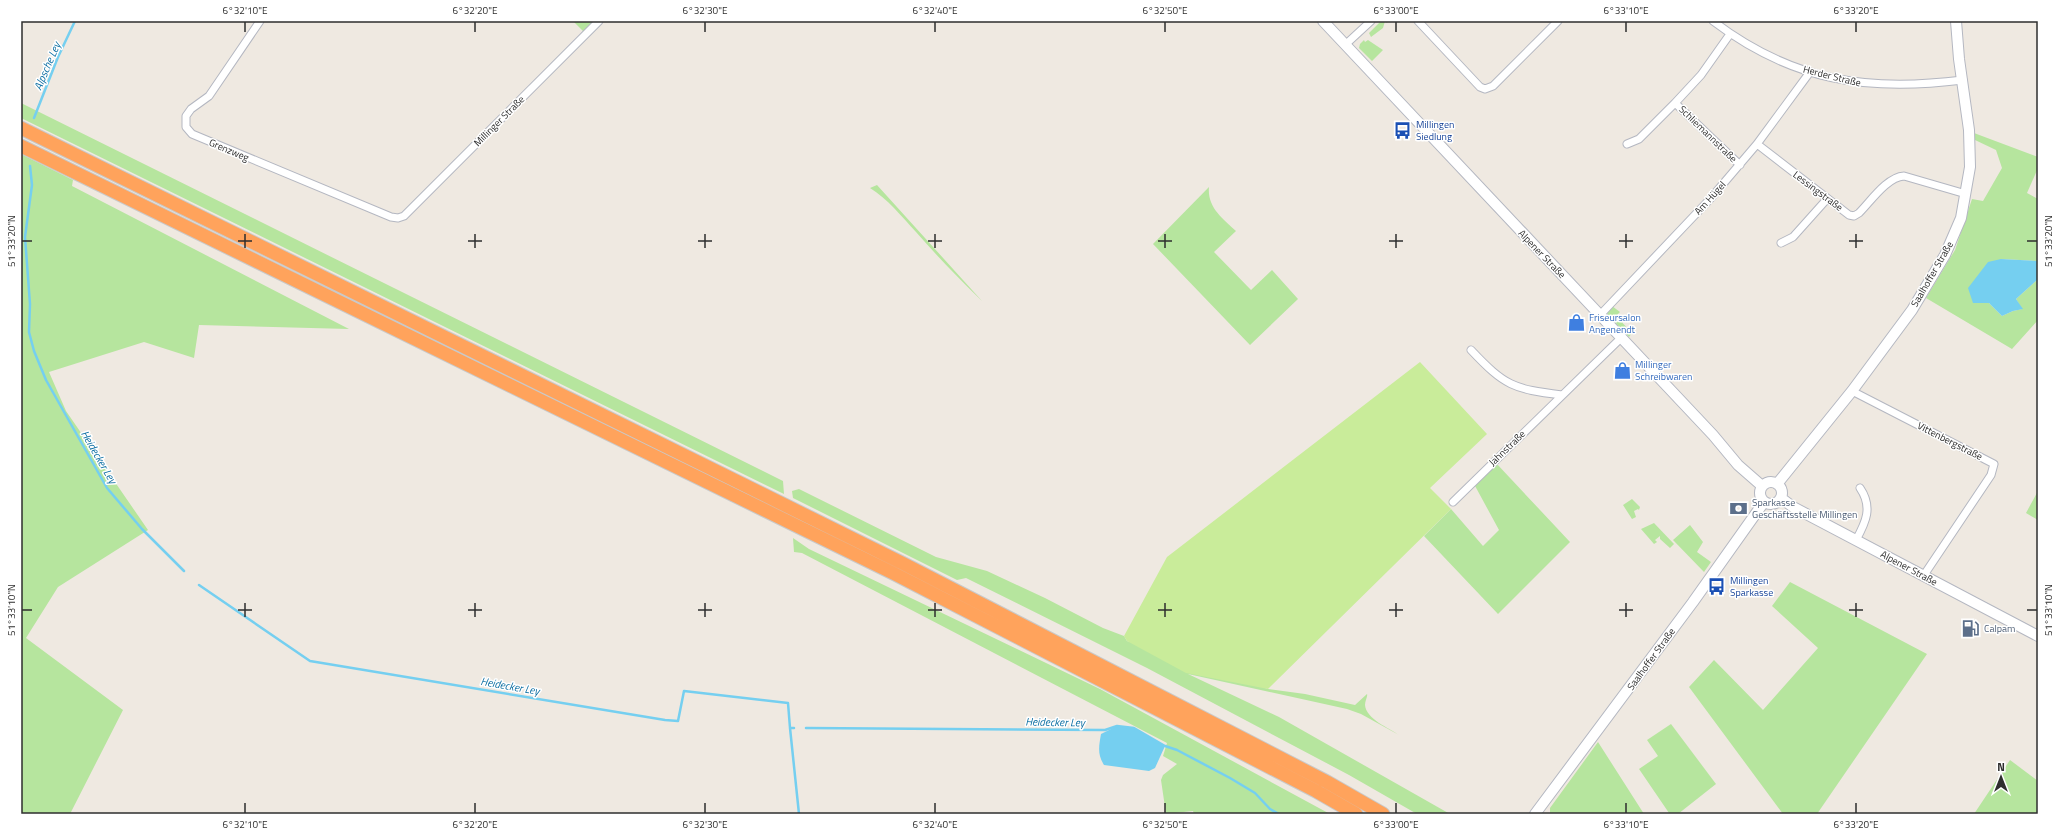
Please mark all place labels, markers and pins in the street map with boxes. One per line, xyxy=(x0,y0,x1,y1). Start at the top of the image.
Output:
place label: Millingen Siedlung xyxy=(1416,117,1454,144)
bus stop icon: Millingen Siedlung xyxy=(1393,120,1413,140)
place label: Friseursalon Angenendt xyxy=(1589,310,1641,337)
shop icon: Friseursalon Angenendt xyxy=(1566,313,1586,333)
place label: Millinger Schreibwaren xyxy=(1635,357,1692,384)
shop icon: Millinger Schreibwaren xyxy=(1612,360,1632,380)
place label: Sparkasse Geschäftsstelle Millingen xyxy=(1752,495,1857,522)
bank icon: Sparkasse Geschäftsstelle Millingen xyxy=(1729,498,1749,518)
place label: Millingen Sparkasse xyxy=(1730,573,1773,600)
bus stop icon: Millingen Sparkasse xyxy=(1707,576,1727,596)
fuel station icon: Calpam xyxy=(1961,618,1981,638)
place label: Calpam xyxy=(1984,621,2015,636)

